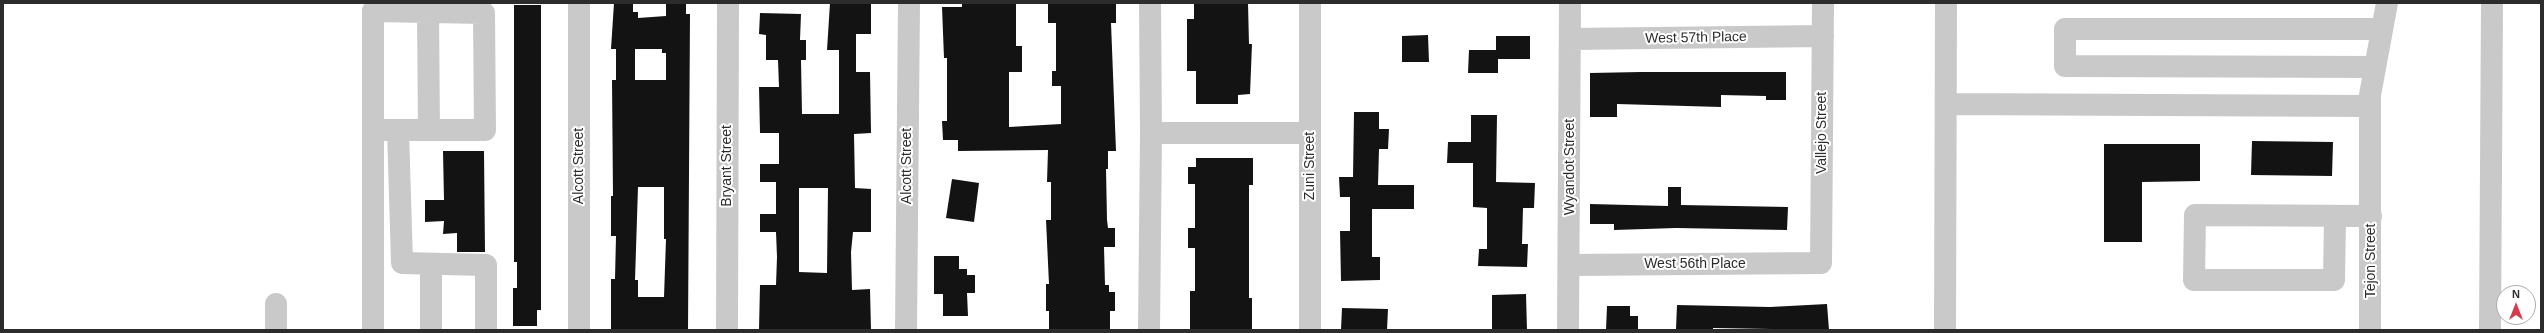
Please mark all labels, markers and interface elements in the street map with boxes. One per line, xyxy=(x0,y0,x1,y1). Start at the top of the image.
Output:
street label: West 57th Place xyxy=(1645,29,1747,47)
street label: Vallejo Street xyxy=(1814,92,1830,174)
street label: Wyandot Street xyxy=(1562,119,1578,215)
street label: Bryant Street xyxy=(719,125,735,207)
street label: Alcott Street xyxy=(571,128,587,204)
street label: Alcott Street xyxy=(899,128,915,204)
street label: Zuni Street xyxy=(1302,132,1318,200)
street label: Tejon Street xyxy=(2363,224,2379,298)
street label: West 56th Place xyxy=(1644,256,1746,272)
north arrow xyxy=(2496,285,2536,325)
text: N xyxy=(2512,288,2520,300)

